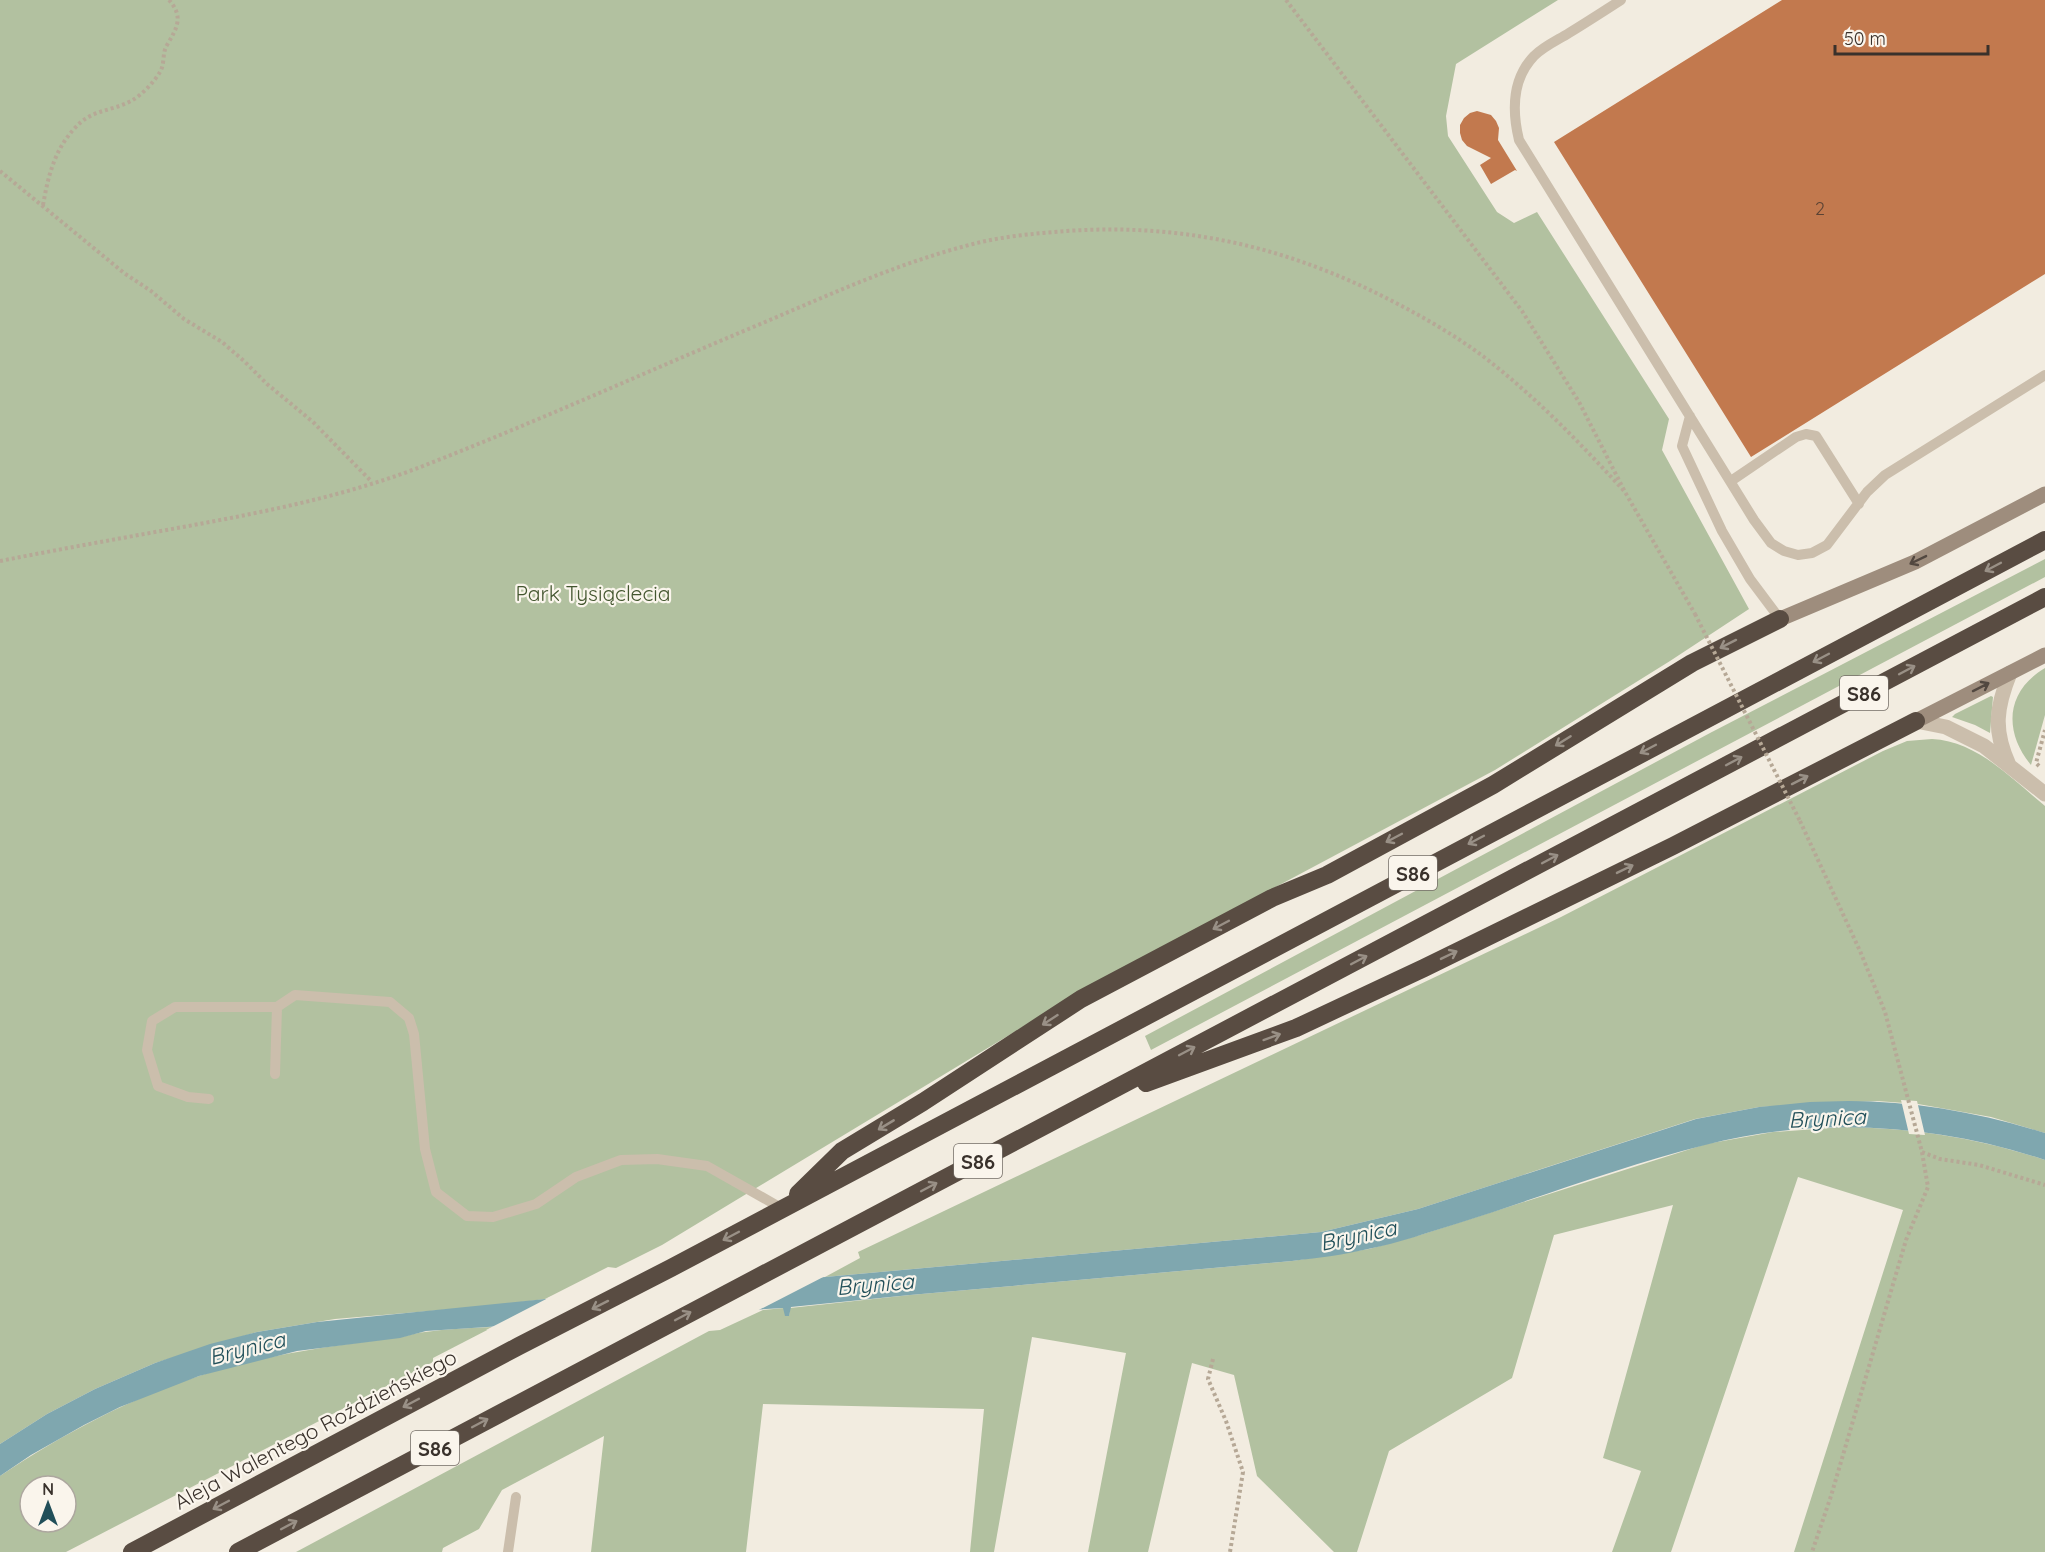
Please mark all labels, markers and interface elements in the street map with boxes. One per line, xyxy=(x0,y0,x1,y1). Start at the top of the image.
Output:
scale bar xyxy=(1835,18,1988,56)
text: 50 m xyxy=(1844,27,1886,50)
house number: 2 xyxy=(1815,197,1825,220)
one-way arrow xyxy=(1910,554,1928,566)
one-way arrow xyxy=(1985,562,2003,573)
park label: Park Tysiąclecia xyxy=(515,580,671,606)
one-way arrow xyxy=(1719,639,1737,651)
one-way arrow xyxy=(1812,653,1830,664)
one-way arrow xyxy=(1898,664,1915,676)
road number: S86 xyxy=(1840,676,1888,710)
one-way arrow xyxy=(1972,681,1990,693)
one-way arrow xyxy=(1555,736,1572,748)
one-way arrow xyxy=(1640,744,1658,755)
one-way arrow xyxy=(1725,755,1743,766)
one-way arrow xyxy=(1790,774,1808,786)
one-way arrow xyxy=(1386,833,1404,844)
one-way arrow xyxy=(1468,834,1485,846)
one-way arrow xyxy=(1541,853,1558,865)
road number: S86 xyxy=(1389,856,1437,890)
one-way arrow xyxy=(1615,863,1633,875)
one-way arrow xyxy=(1212,920,1230,931)
one-way arrow xyxy=(1440,949,1458,961)
one-way arrow xyxy=(1350,954,1367,966)
one-way arrow xyxy=(1042,1014,1059,1026)
one-way arrow xyxy=(1262,1030,1281,1041)
one-way arrow xyxy=(1178,1045,1195,1057)
water label: Brynica xyxy=(1788,1102,1868,1134)
one-way arrow xyxy=(878,1119,895,1131)
road number: S86 xyxy=(954,1144,1002,1178)
one-way arrow xyxy=(920,1181,938,1193)
water label: Brynica xyxy=(1317,1213,1400,1257)
one-way arrow xyxy=(723,1230,740,1242)
water label: Brynica xyxy=(835,1267,916,1301)
one-way arrow xyxy=(592,1299,610,1311)
one-way arrow xyxy=(674,1310,692,1321)
water label: Brynica xyxy=(206,1325,290,1371)
street label: Aleja Walentego Roździeńskiego xyxy=(169,1343,461,1515)
one-way arrow xyxy=(403,1398,421,1410)
one-way arrow xyxy=(471,1417,489,1429)
road number: S86 xyxy=(411,1431,459,1465)
north arrow xyxy=(18,1474,78,1534)
text: N xyxy=(42,1479,54,1499)
one-way arrow xyxy=(212,1500,230,1511)
one-way arrow xyxy=(280,1519,298,1530)

